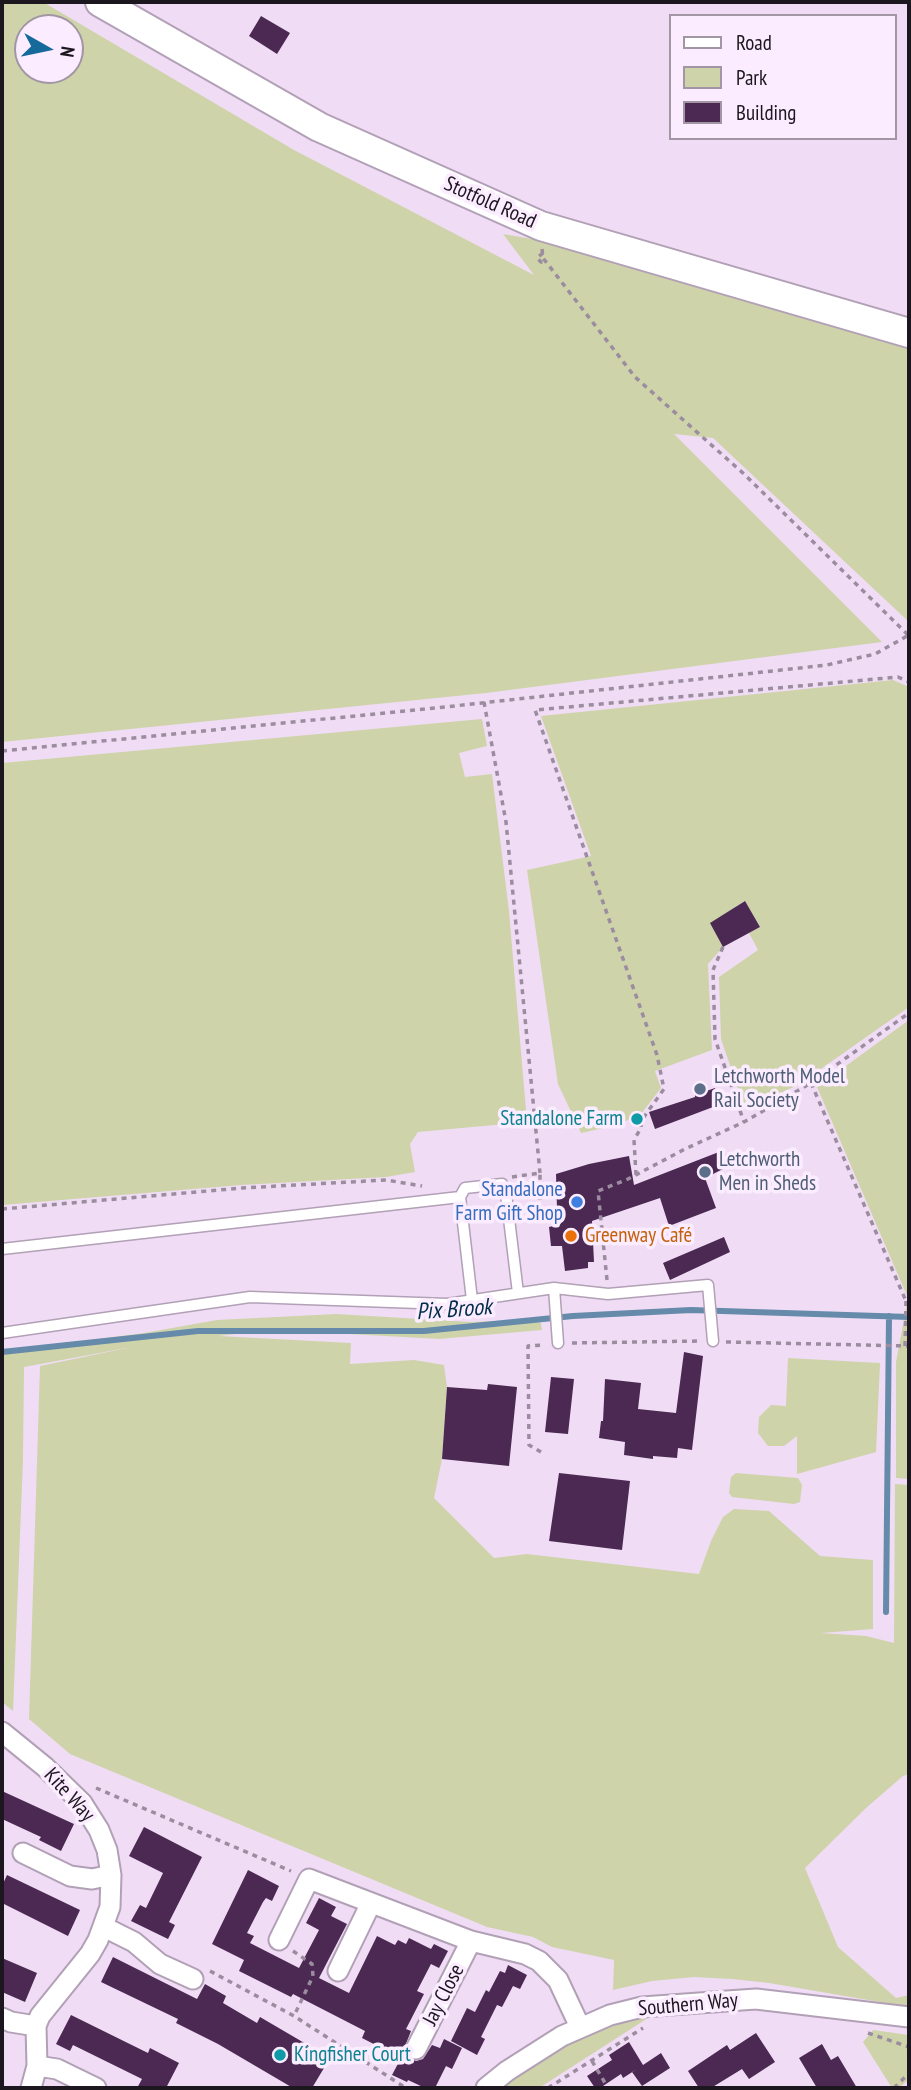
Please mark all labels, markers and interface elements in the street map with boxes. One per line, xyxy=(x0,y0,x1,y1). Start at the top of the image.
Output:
north arrow xyxy=(14,14,84,84)
legend xyxy=(670,14,897,140)
text: Road xyxy=(736,29,772,56)
text: N xyxy=(55,45,80,59)
text: Park xyxy=(736,64,767,91)
text: Building xyxy=(736,99,796,126)
street label: Stotfold Road xyxy=(440,172,540,234)
place label: Letchworth Model Rail Society xyxy=(714,1064,845,1114)
marker: Letchworth Model Rail Society xyxy=(692,1081,708,1097)
place label: Standalone Farm xyxy=(500,1106,623,1132)
marker: Standalone Farm xyxy=(629,1111,645,1127)
place label: Letchworth Men in Sheds xyxy=(719,1147,816,1197)
marker: Letchworth Men in Sheds xyxy=(697,1164,713,1180)
place label: Standalone Farm Gift Shop xyxy=(455,1177,563,1227)
marker: Standalone Farm Gift Shop xyxy=(569,1194,585,1210)
place label: Greenway Café xyxy=(585,1223,692,1249)
marker: Greenway Café xyxy=(563,1228,579,1244)
water label: Pix Brook xyxy=(415,1294,493,1326)
street label: Kite Way xyxy=(38,1763,100,1827)
street label: Jay Close xyxy=(418,1960,470,2030)
street label: Southern Way xyxy=(637,1988,739,2022)
place label: Kingfisher Court xyxy=(294,2042,411,2068)
marker: Kingfisher Court xyxy=(272,2047,288,2063)

